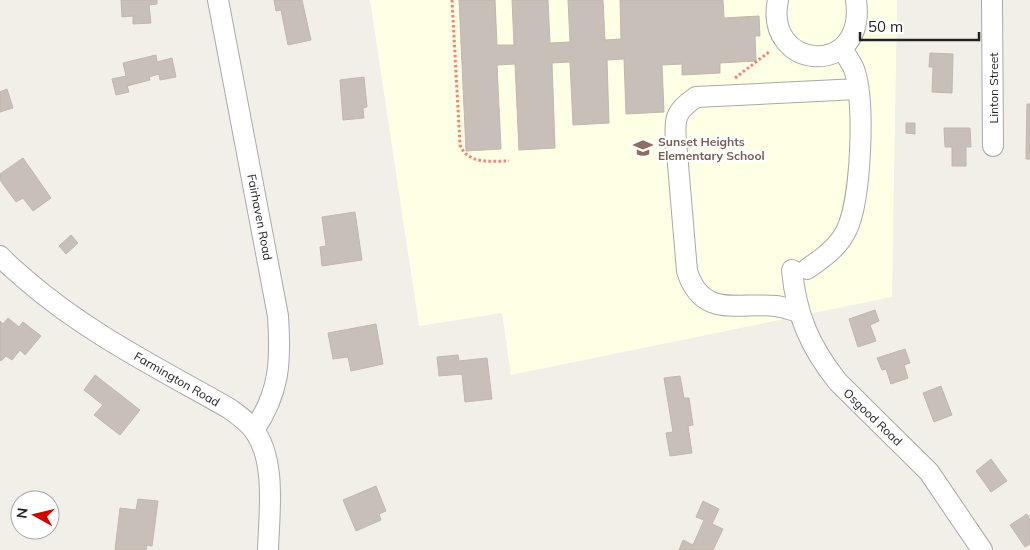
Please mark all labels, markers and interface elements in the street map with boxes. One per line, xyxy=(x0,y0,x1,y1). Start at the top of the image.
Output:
scale bar xyxy=(860,10,979,42)
text: 50 m xyxy=(868,17,903,36)
street label: Linton Street xyxy=(986,53,1001,123)
place label: Sunset Heights Elementary School xyxy=(658,134,765,163)
school or university icon: Sunset Heights Elementary School xyxy=(632,137,654,159)
street label: Fairhaven Road xyxy=(244,173,276,261)
street label: Farmington Road xyxy=(132,348,222,410)
street label: Osgood Road xyxy=(840,385,906,449)
north arrow xyxy=(10,490,60,540)
text: N xyxy=(12,507,32,520)

